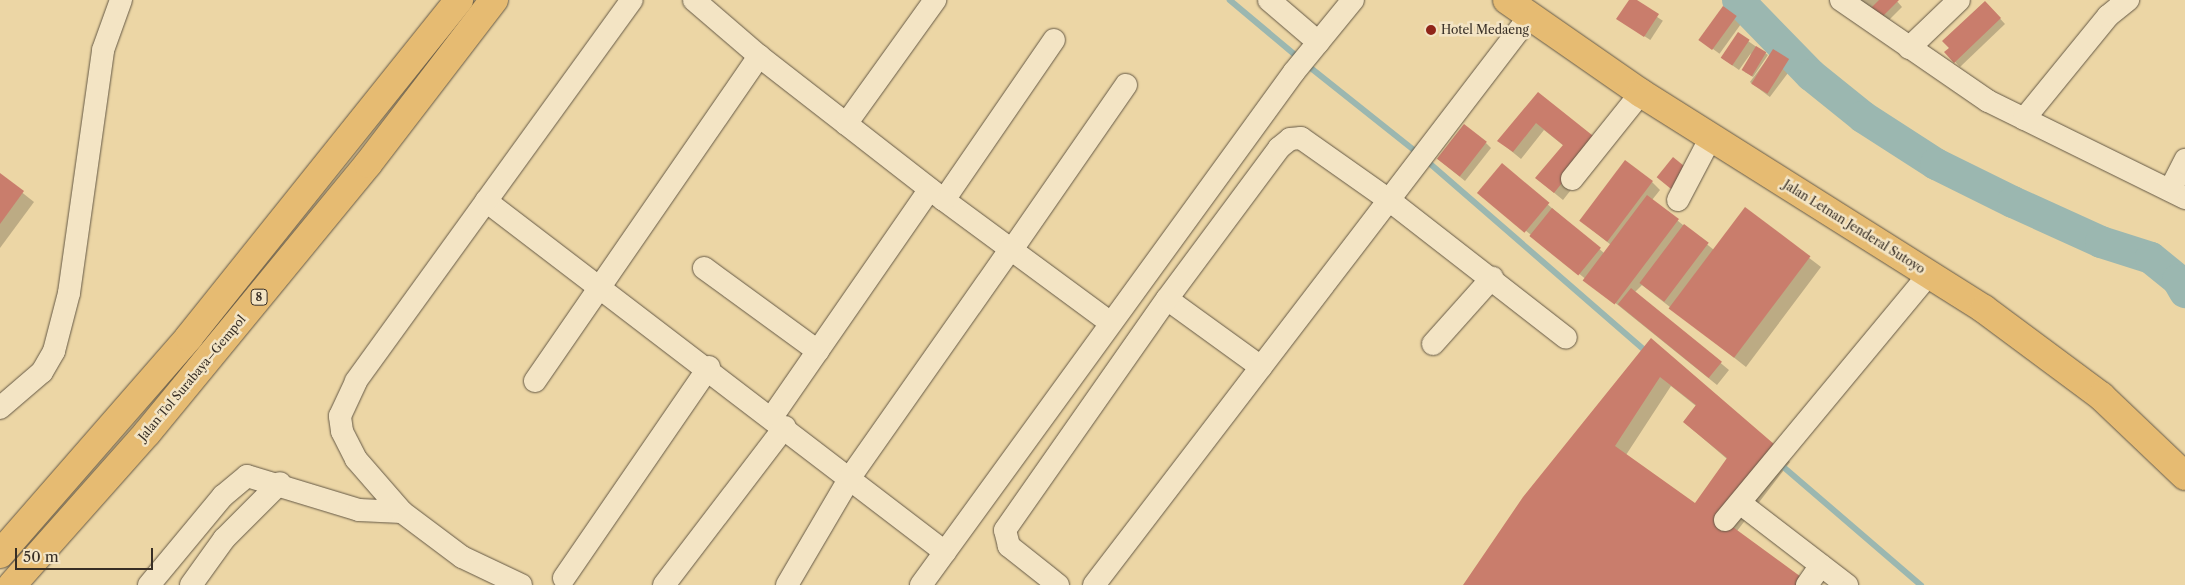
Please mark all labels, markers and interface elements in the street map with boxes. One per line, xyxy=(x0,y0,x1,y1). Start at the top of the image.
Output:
place label: Hotel Medaeng xyxy=(1441,23,1529,37)
marker: Hotel Medaeng xyxy=(1425,24,1437,36)
street label: Jalan Letnan Jenderal Sutoyo xyxy=(1780,177,1928,277)
road number: 8 xyxy=(250,288,268,306)
street label: Jalan Tol Surabaya–Gempol xyxy=(135,312,249,444)
scale bar xyxy=(18,538,155,570)
text: 50 m xyxy=(23,547,59,566)

